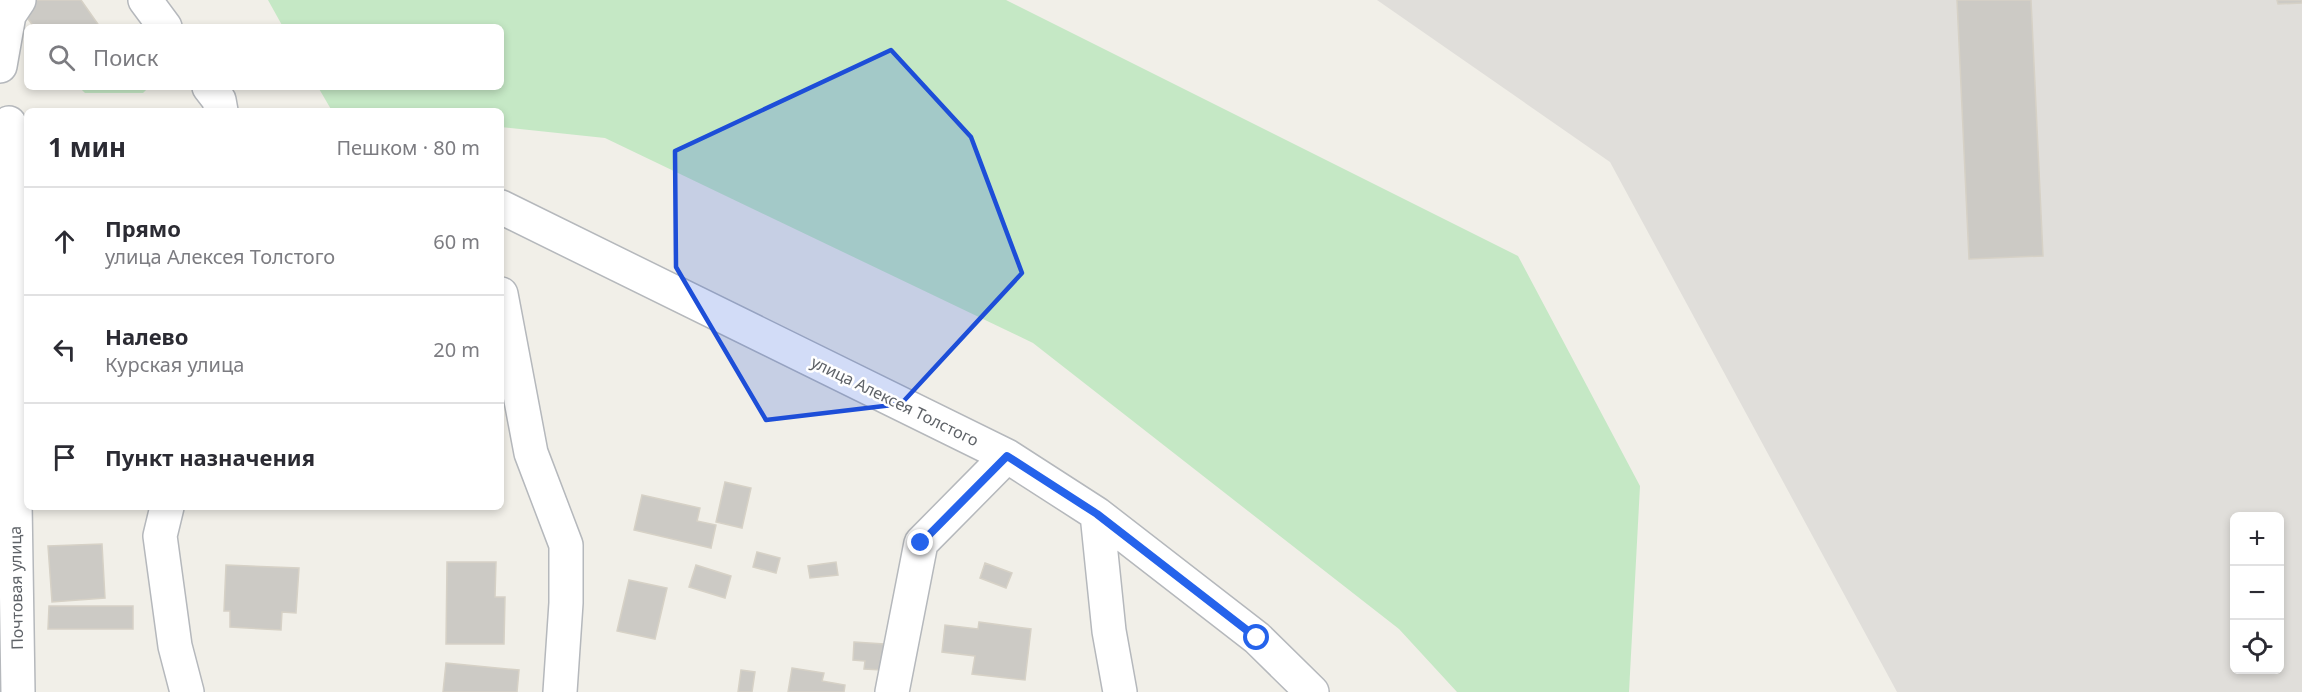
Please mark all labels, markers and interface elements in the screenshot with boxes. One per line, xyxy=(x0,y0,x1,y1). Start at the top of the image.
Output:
search box xyxy=(24,24,504,90)
icon: search xyxy=(45,41,78,74)
text: Поиск xyxy=(93,42,158,72)
text: 1 мин xyxy=(48,129,126,165)
text: Пешком · 80 m xyxy=(336,134,480,161)
text: Прямо xyxy=(105,213,181,243)
icon: ahead xyxy=(48,225,81,258)
text: 60 m xyxy=(433,228,480,255)
text: улица Алексея Толстого xyxy=(105,243,335,270)
text: Налево xyxy=(105,321,188,351)
icon: left xyxy=(48,333,81,366)
text: 20 m xyxy=(433,336,480,363)
text: Курская улица xyxy=(105,351,244,378)
street label: улица Алексея Толстого xyxy=(807,351,983,451)
icon: arrive xyxy=(48,441,81,474)
text: Пункт назначения xyxy=(105,442,315,472)
map controls xyxy=(2230,512,2284,674)
button: + xyxy=(2230,512,2284,566)
street label: Почтовая улица xyxy=(4,526,28,650)
route end xyxy=(907,529,933,555)
button: − xyxy=(2230,566,2284,620)
button: locate xyxy=(2230,620,2284,674)
route start xyxy=(1243,624,1269,650)

